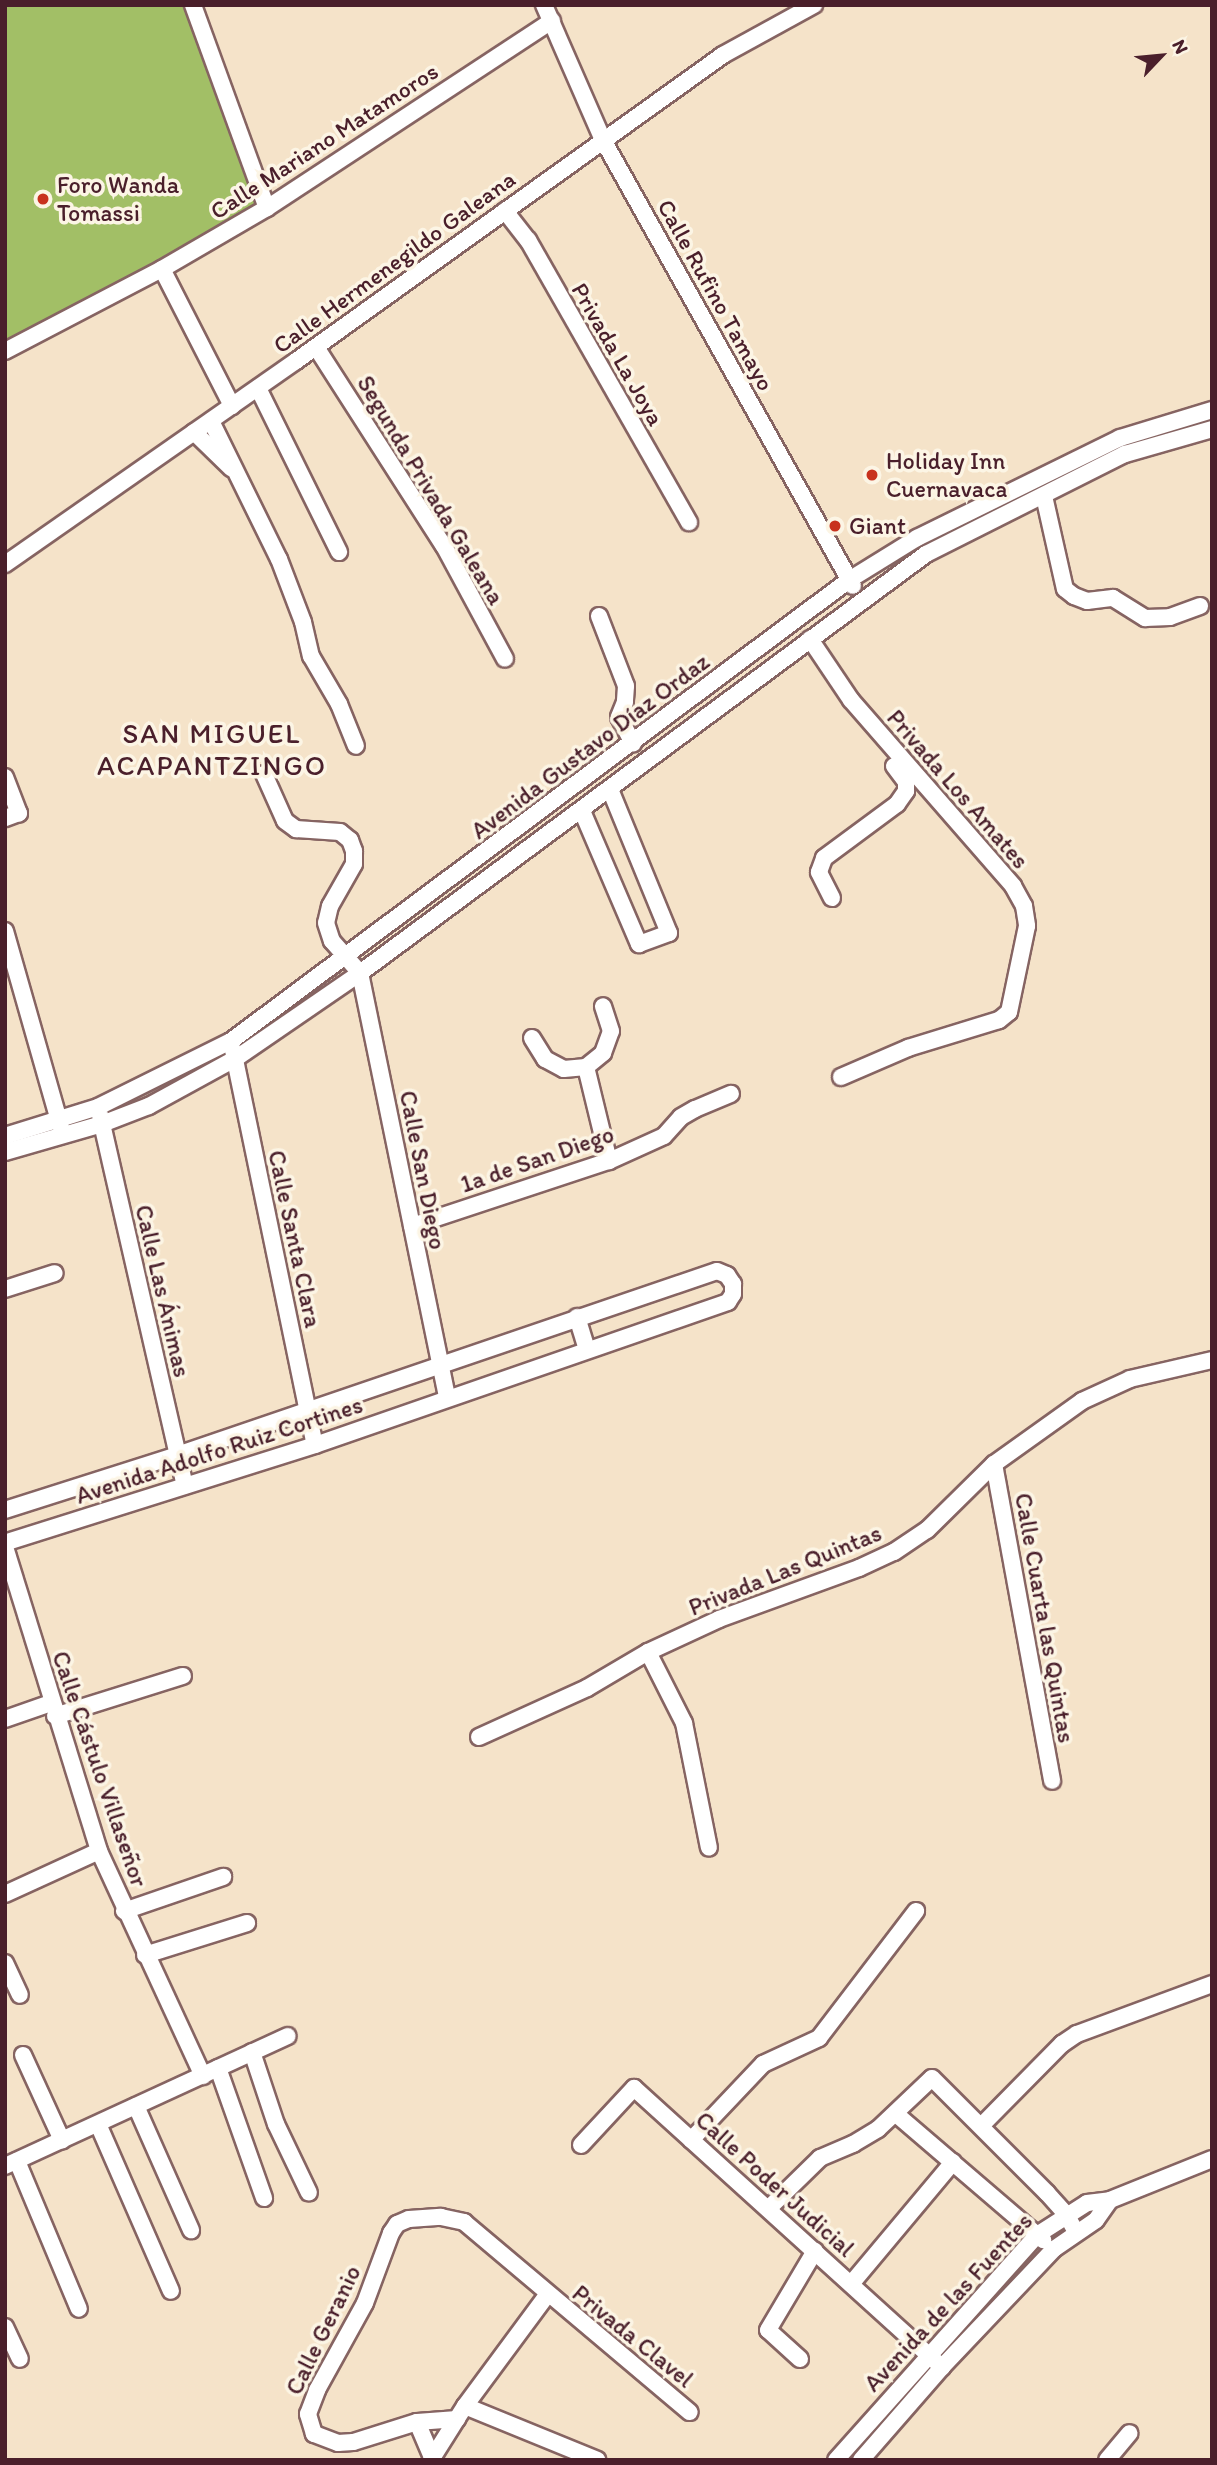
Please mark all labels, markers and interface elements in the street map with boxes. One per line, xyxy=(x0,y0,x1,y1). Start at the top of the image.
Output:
north arrow xyxy=(1126,21,1196,91)
text: N xyxy=(1167,36,1193,57)
street label: Calle Mariano Matamoros xyxy=(205,57,443,225)
street label: Calle Hermenegildo Galeana xyxy=(267,164,521,360)
place label: Foro Wanda Tomassi xyxy=(57,171,178,227)
marker: Foro Wanda Tomassi xyxy=(35,191,51,207)
street label: Calle Rufino Tamayo xyxy=(652,196,780,394)
street label: Privada La Joya xyxy=(566,278,670,430)
street label: Segunda Privada Galeana xyxy=(351,370,511,610)
place label: Holiday Inn Cuernavaca xyxy=(886,447,1007,503)
marker: Holiday Inn Cuernavaca xyxy=(864,467,880,483)
place label: Giant xyxy=(849,512,906,540)
marker: Giant xyxy=(827,518,843,534)
street label: Avenida Gustavo Díaz Ordaz xyxy=(465,647,715,845)
street label: Privada Los Amates xyxy=(881,703,1035,875)
district label: SAN MIGUEL ACAPANTZINGO xyxy=(98,716,326,782)
street label: Calle San Diego xyxy=(393,1088,453,1252)
street label: 1a de San Diego xyxy=(456,1119,618,1199)
street label: Calle Santa Clara xyxy=(262,1148,328,1330)
street label: Calle Las Ánimas xyxy=(129,1202,197,1380)
street label: Avenida Adolfo Ruiz Cortines xyxy=(72,1390,366,1510)
street label: Calle Cuarta las Quintas xyxy=(1009,1491,1081,1745)
street label: Privada Las Quintas xyxy=(684,1518,886,1622)
street label: Calle Cástulo Villaseñor xyxy=(46,1648,154,1890)
street label: Calle Poder Judicial xyxy=(690,2105,860,2263)
street label: Avenida de las Fuentes xyxy=(858,2206,1038,2398)
street label: Calle Geranio xyxy=(280,2261,366,2399)
street label: Privada Clavel xyxy=(567,2278,699,2394)

